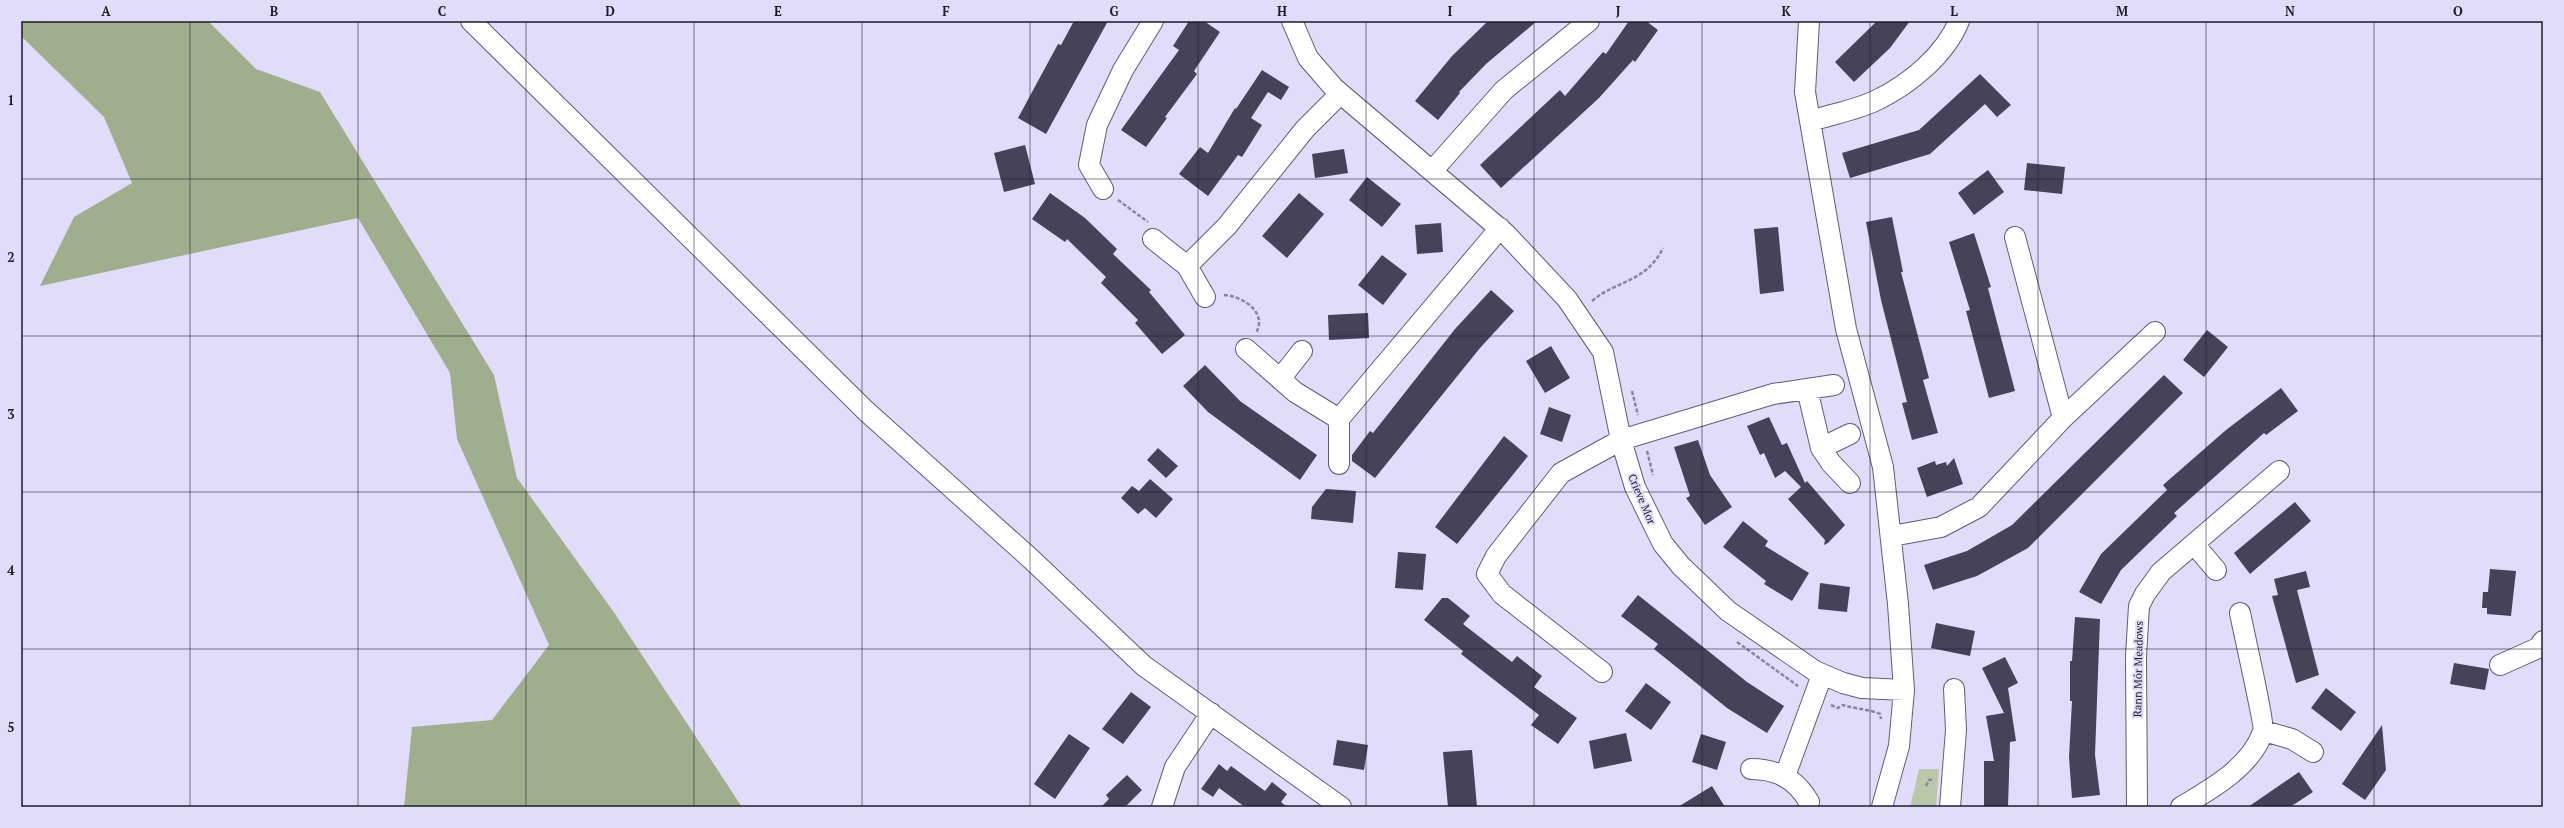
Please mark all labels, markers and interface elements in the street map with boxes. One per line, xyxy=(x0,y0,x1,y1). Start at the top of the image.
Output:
text: A xyxy=(101,2,111,20)
text: B xyxy=(270,2,278,20)
text: C xyxy=(438,2,446,20)
text: D xyxy=(605,2,615,20)
text: E xyxy=(774,2,782,20)
text: F xyxy=(942,2,950,20)
text: G xyxy=(1109,2,1119,20)
text: H xyxy=(1277,2,1287,20)
text: I xyxy=(1448,2,1453,20)
text: J xyxy=(1616,2,1621,20)
text: K xyxy=(1781,2,1791,20)
text: L xyxy=(1950,2,1958,20)
text: M xyxy=(2116,2,2128,20)
text: N xyxy=(2285,2,2295,20)
text: O xyxy=(2453,2,2463,20)
text: 1 xyxy=(7,91,15,109)
text: 2 xyxy=(7,248,15,266)
text: 3 xyxy=(7,405,15,423)
street label: Crieve Mor xyxy=(1625,472,1659,527)
text: 4 xyxy=(7,561,15,579)
street label: Rann Mór Meadows xyxy=(2130,621,2146,717)
text: 5 xyxy=(7,718,15,736)

